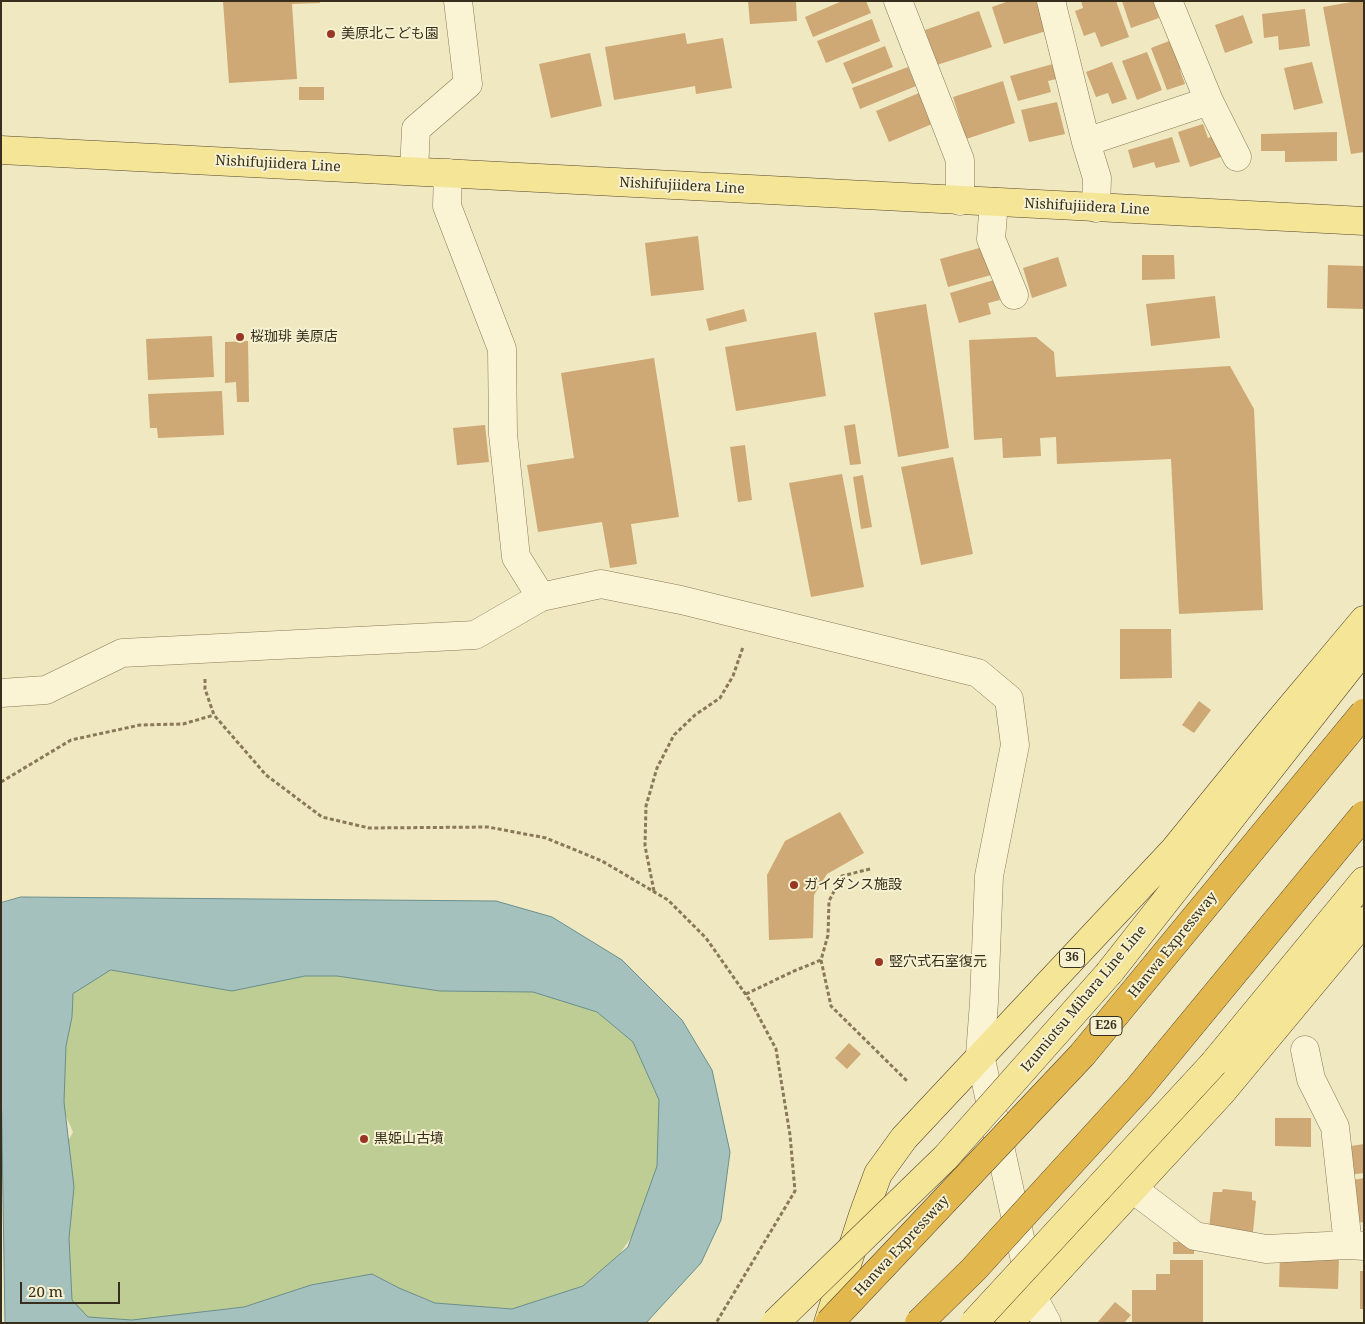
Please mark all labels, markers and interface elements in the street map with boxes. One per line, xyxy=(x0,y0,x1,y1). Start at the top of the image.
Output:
place label: 美原北こども園 xyxy=(341,26,439,42)
marker: 美原北こども園 xyxy=(325,28,337,40)
street label: Nishifujiidera Line xyxy=(215,152,341,176)
street label: Nishifujiidera Line xyxy=(619,174,745,198)
street label: Nishifujiidera Line xyxy=(1024,195,1150,219)
place label: 桜珈琲 美原店 xyxy=(250,329,338,345)
marker: 桜珈琲 美原店 xyxy=(234,331,246,343)
place label: ガイダンス施設 xyxy=(804,877,902,893)
marker: ガイダンス施設 xyxy=(788,879,800,891)
street label: Hanwa Expressway xyxy=(1125,889,1221,1001)
street label: Izumiotsu Mihara Line Line xyxy=(1018,922,1150,1076)
road number: 36 xyxy=(1060,948,1084,968)
place label: 竪穴式石室復元 xyxy=(889,954,987,970)
marker: 竪穴式石室復元 xyxy=(873,956,885,968)
road number: E26 xyxy=(1090,1016,1122,1036)
place label: 黒姫山古墳 xyxy=(374,1131,444,1147)
marker: 黒姫山古墳 xyxy=(358,1133,370,1145)
street label: Hanwa Expressway xyxy=(851,1192,953,1300)
scale bar xyxy=(22,1272,122,1304)
text: 20 m xyxy=(28,1281,63,1301)

